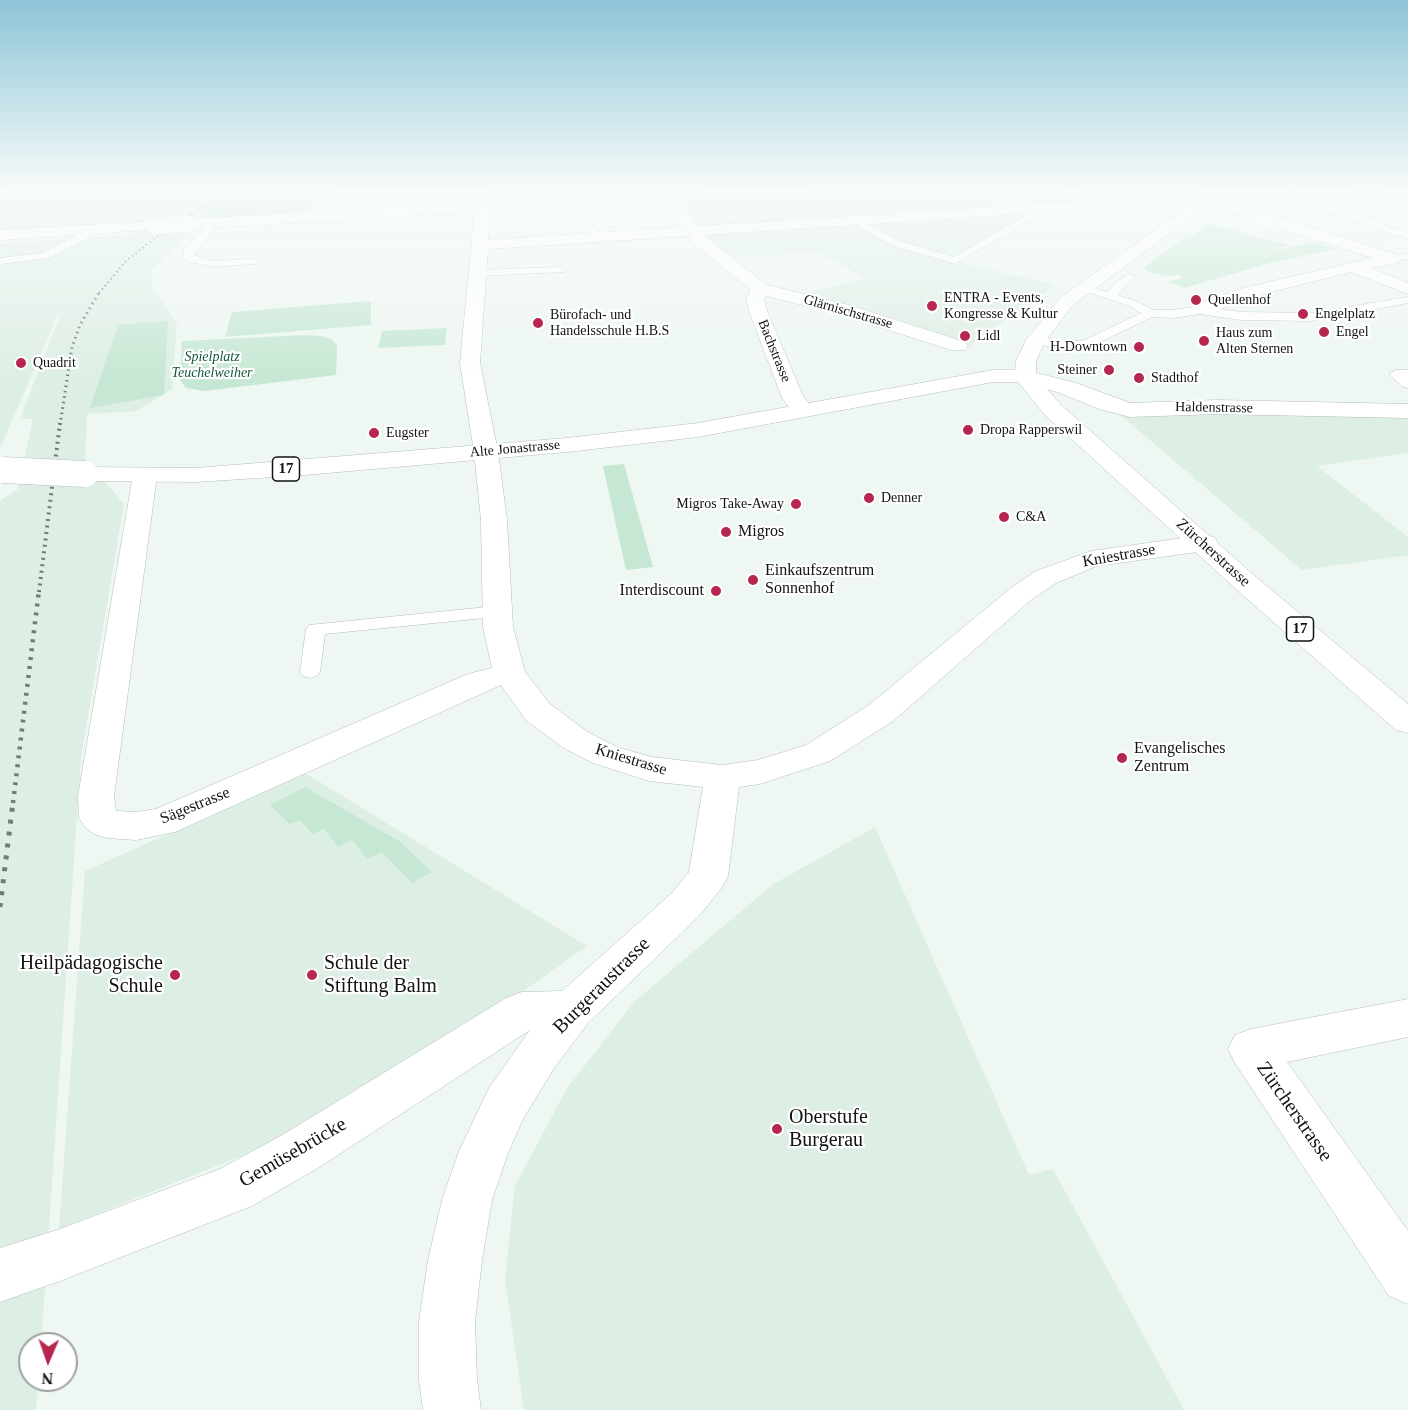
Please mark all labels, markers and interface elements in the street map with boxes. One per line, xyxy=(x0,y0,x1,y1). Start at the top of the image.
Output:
place label: ENTRA - Events, Kongresse & Kultur xyxy=(944,290,1058,322)
street label: Glärnischstrasse xyxy=(802,291,894,333)
place label: Quellenhof xyxy=(1208,292,1271,308)
marker: Quellenhof xyxy=(1189,293,1203,307)
marker: ENTRA - Events, Kongresse & Kultur xyxy=(925,299,939,313)
place label: Engelplatz xyxy=(1315,306,1375,322)
place label: Bürofach- und Handelsschule H.B.S xyxy=(550,307,669,340)
marker: Engelplatz xyxy=(1296,307,1310,321)
marker: Bürofach- und Handelsschule H.B.S xyxy=(531,316,545,330)
street label: Bachstrasse xyxy=(754,317,794,385)
place label: Engel xyxy=(1336,324,1369,340)
place label: Haus zum Alten Sternen xyxy=(1216,325,1293,358)
marker: Engel xyxy=(1317,325,1331,339)
place label: Lidl xyxy=(977,328,1000,344)
marker: Lidl xyxy=(958,329,972,343)
marker: Haus zum Alten Sternen xyxy=(1197,334,1211,348)
place label: H-Downtown xyxy=(1050,339,1127,355)
marker: H-Downtown xyxy=(1132,340,1146,354)
park label: Spielplatz Teuchelweiher xyxy=(171,349,253,382)
place label: Quadrit xyxy=(33,355,76,371)
marker: Quadrit xyxy=(14,356,28,370)
place label: Steiner xyxy=(1057,362,1097,378)
marker: Steiner xyxy=(1102,363,1116,377)
place label: Stadthof xyxy=(1151,370,1198,386)
marker: Stadthof xyxy=(1132,371,1146,385)
street label: Haldenstrasse xyxy=(1175,399,1253,417)
place label: Dropa Rapperswil xyxy=(980,422,1082,438)
marker: Dropa Rapperswil xyxy=(961,423,975,437)
place label: Eugster xyxy=(386,425,429,441)
marker: Eugster xyxy=(367,426,381,440)
street label: Alte Jonastrasse xyxy=(469,437,561,461)
road number: 17 xyxy=(272,457,300,481)
place label: Denner xyxy=(881,490,922,506)
marker: Denner xyxy=(862,491,876,505)
place label: Migros Take-Away xyxy=(676,496,784,512)
marker: Migros Take-Away xyxy=(789,497,803,511)
place label: C&A xyxy=(1016,509,1046,525)
marker: C&A xyxy=(997,510,1011,524)
street label: Zürcherstrasse xyxy=(1172,515,1254,591)
place label: Migros xyxy=(738,522,784,542)
marker: Migros xyxy=(719,525,733,539)
street label: Kniestrasse xyxy=(1081,540,1157,572)
place label: Einkaufszentrum Sonnenhof xyxy=(765,561,874,599)
marker: Einkaufszentrum Sonnenhof xyxy=(746,573,760,587)
place label: Interdiscount xyxy=(620,581,704,601)
marker: Interdiscount xyxy=(709,584,723,598)
road number: 17 xyxy=(1286,617,1314,641)
place label: Evangelisches Zentrum xyxy=(1134,739,1226,777)
street label: Kniestrasse xyxy=(593,740,669,780)
marker: Evangelisches Zentrum xyxy=(1115,751,1129,765)
street label: Sägestrasse xyxy=(157,783,233,829)
street label: Burgeraustrasse xyxy=(548,932,656,1040)
place label: Heilpädagogische Schule xyxy=(20,952,163,999)
place label: Schule der Stiftung Balm xyxy=(324,952,437,999)
marker: Heilpädagogische Schule xyxy=(168,968,182,982)
marker: Schule der Stiftung Balm xyxy=(305,968,319,982)
street label: Zürcherstrasse xyxy=(1251,1057,1337,1167)
place label: Oberstufe Burgerau xyxy=(789,1106,868,1153)
street label: Gemüsebrücke xyxy=(235,1113,351,1193)
marker: Oberstufe Burgerau xyxy=(770,1122,784,1136)
north arrow xyxy=(18,1332,78,1392)
text: N xyxy=(41,1370,53,1387)

